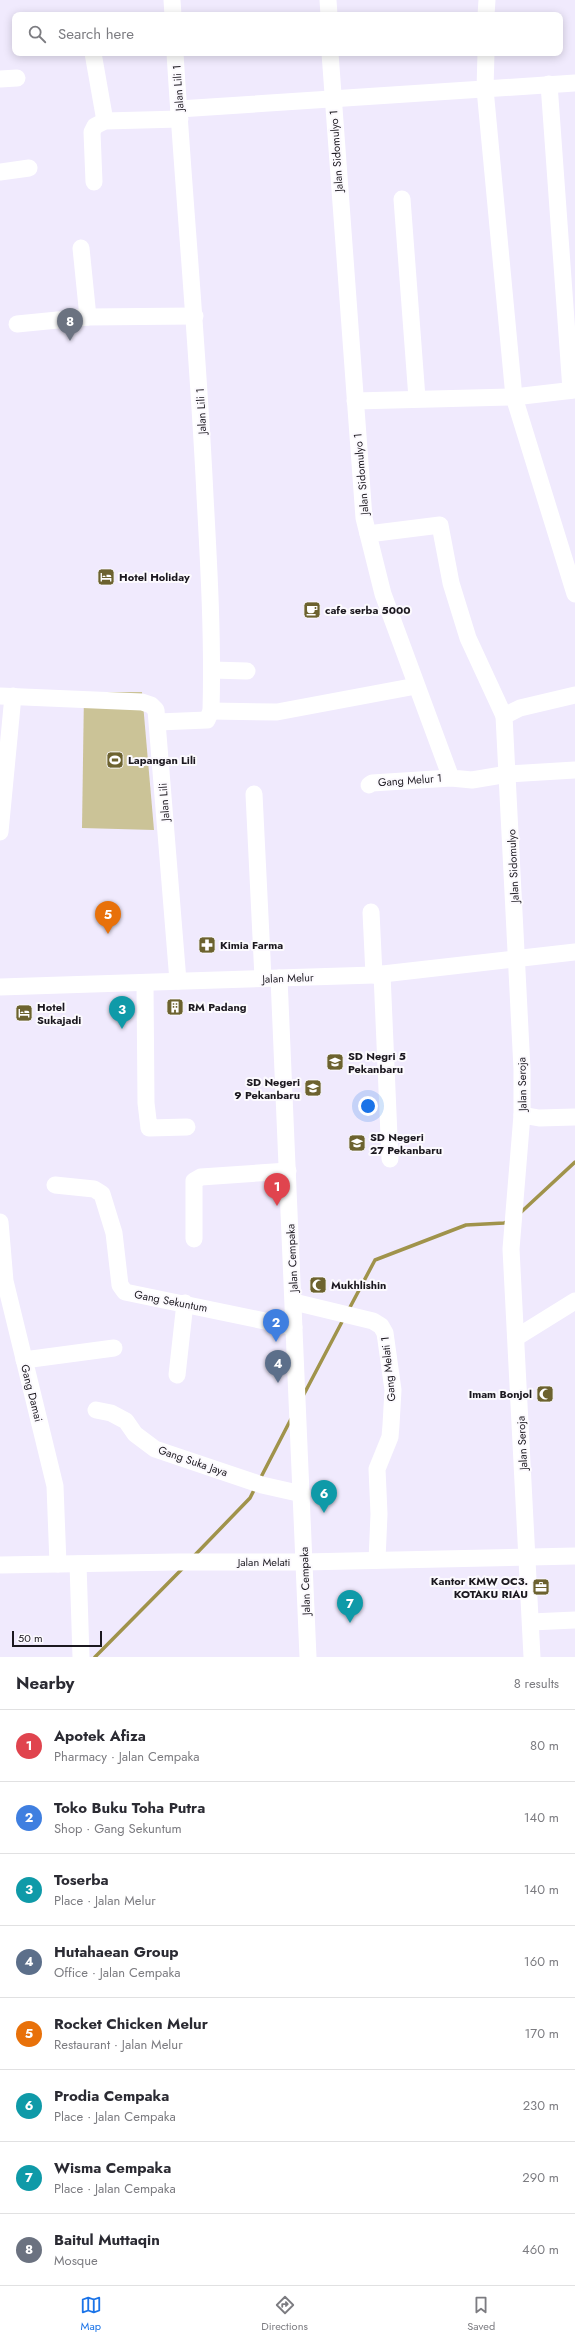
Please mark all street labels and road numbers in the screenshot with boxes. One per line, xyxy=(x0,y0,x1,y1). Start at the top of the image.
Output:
street label: Jalan Lili 1 xyxy=(168,64,188,114)
street label: Jalan Sidomulyo 1 xyxy=(325,110,347,194)
street label: Jalan Lili 1 xyxy=(192,387,210,437)
street label: Jalan Sidomulyo 1 xyxy=(349,433,373,517)
street label: Gang Melur 1 xyxy=(377,770,443,790)
street label: Jalan Lili xyxy=(155,782,173,824)
street label: Jalan Sidomulyo xyxy=(503,829,523,905)
street label: Jalan Melur xyxy=(260,969,314,987)
street label: Jalan Seroja xyxy=(514,1057,531,1113)
street label: Jalan Cempaka xyxy=(282,1223,302,1295)
street label: Gang Sekuntum xyxy=(133,1286,209,1316)
street label: Gang Melati 1 xyxy=(377,1336,399,1402)
street label: Gang Damai xyxy=(17,1363,47,1424)
street label: Jalan Seroja xyxy=(513,1416,532,1472)
street label: Gang Suka Jaya xyxy=(156,1442,230,1480)
street label: Jalan Cempaka xyxy=(296,1547,314,1617)
street label: Jalan Melati xyxy=(236,1554,290,1570)

